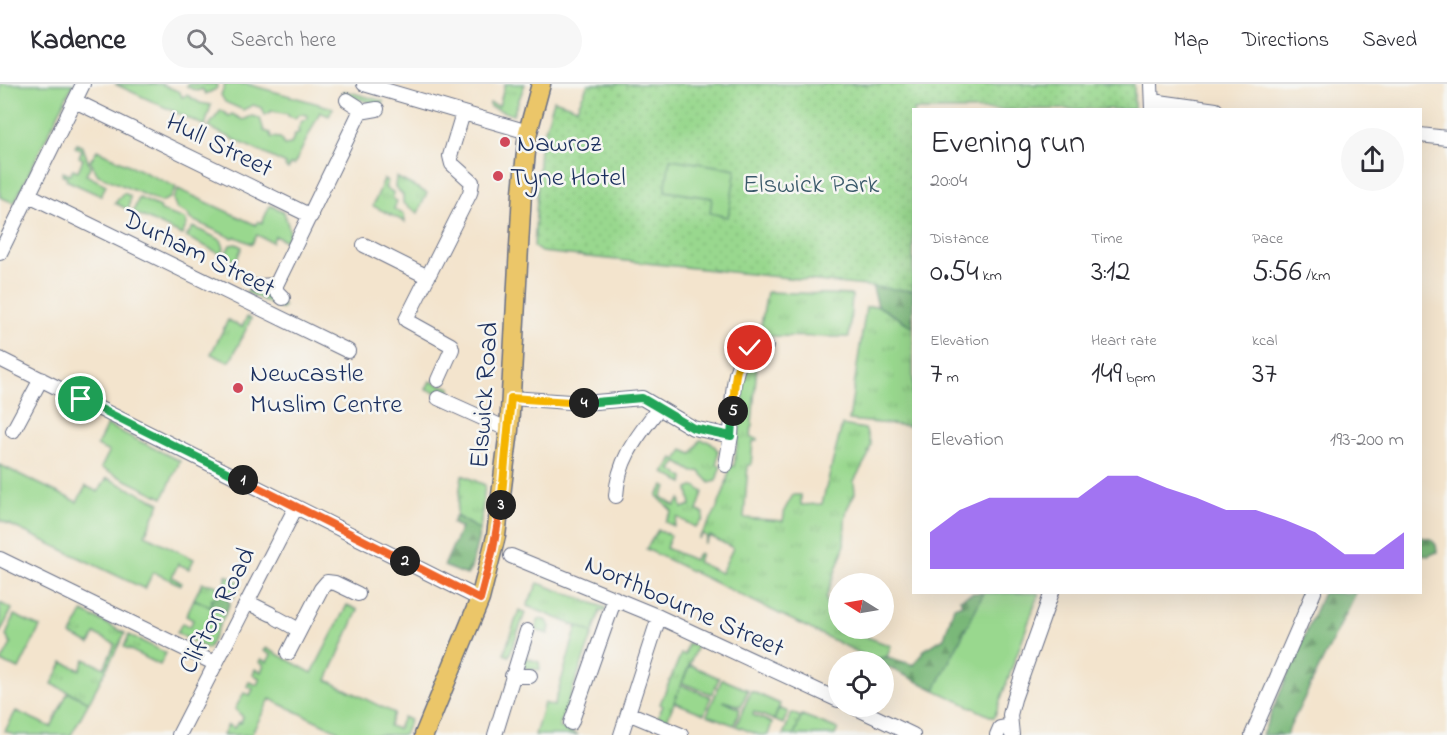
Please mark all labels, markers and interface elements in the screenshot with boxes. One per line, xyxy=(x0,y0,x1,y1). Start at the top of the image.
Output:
search box xyxy=(162,14,582,68)
text: Kadence xyxy=(30,21,126,62)
icon: search xyxy=(183,25,216,58)
text: Search here xyxy=(231,25,336,57)
text: Map xyxy=(1173,26,1209,56)
text: Directions xyxy=(1242,26,1329,56)
text: Saved xyxy=(1362,26,1417,56)
street label: Hull Street xyxy=(159,104,279,189)
text: Evening run xyxy=(930,120,1085,168)
place label: Nawroz xyxy=(517,125,602,164)
button: share xyxy=(1341,128,1404,191)
marker: Nawroz xyxy=(498,135,512,149)
place label: Tyne Hotel xyxy=(510,159,626,198)
park label: Elswick Park xyxy=(743,166,879,205)
text: 20:04 xyxy=(930,167,967,196)
marker: Tyne Hotel xyxy=(491,169,505,183)
street label: Durham Street xyxy=(114,200,281,308)
text: Distance xyxy=(930,227,989,251)
text: Time xyxy=(1091,227,1123,251)
text: Pace xyxy=(1252,227,1283,251)
text: 0.54 xyxy=(930,251,979,295)
text: 3:12 xyxy=(1091,251,1130,295)
text: 5:56 xyxy=(1252,251,1302,295)
text: km xyxy=(979,264,1002,288)
text: /km xyxy=(1302,264,1330,288)
street label: Elswick Road xyxy=(461,321,510,470)
pin xyxy=(724,322,775,373)
text: Elevation xyxy=(930,329,989,353)
text: Heart rate xyxy=(1091,329,1157,353)
text: kcal xyxy=(1252,329,1277,353)
icon: check xyxy=(733,331,766,364)
text: 7 xyxy=(930,353,942,397)
text: 149 xyxy=(1091,353,1122,397)
text: 37 xyxy=(1252,353,1277,397)
place label: Newcastle Muslim Centre xyxy=(250,355,403,425)
text: m xyxy=(942,366,959,390)
text: bpm xyxy=(1122,366,1156,390)
pin xyxy=(55,373,106,424)
marker: Newcastle Muslim Centre xyxy=(231,381,245,395)
icon: arrive xyxy=(64,382,97,415)
pin: 4 xyxy=(569,388,599,418)
text: 4 xyxy=(581,391,587,415)
pin: 5 xyxy=(718,396,748,426)
text: 5 xyxy=(728,399,738,423)
text: Elevation xyxy=(930,426,1004,455)
text: 193–200 m xyxy=(1330,426,1404,455)
pin: 1 xyxy=(228,465,258,495)
text: 1 xyxy=(240,468,246,492)
pin: 3 xyxy=(486,490,516,520)
text: 3 xyxy=(498,493,504,517)
street label: Clifton Road xyxy=(170,541,267,681)
pin: 2 xyxy=(390,546,420,576)
street label: Northbourne Street xyxy=(578,546,790,669)
text: 2 xyxy=(401,549,409,573)
north arrow xyxy=(828,573,894,639)
map controls xyxy=(828,573,894,717)
button: locate xyxy=(828,651,894,717)

